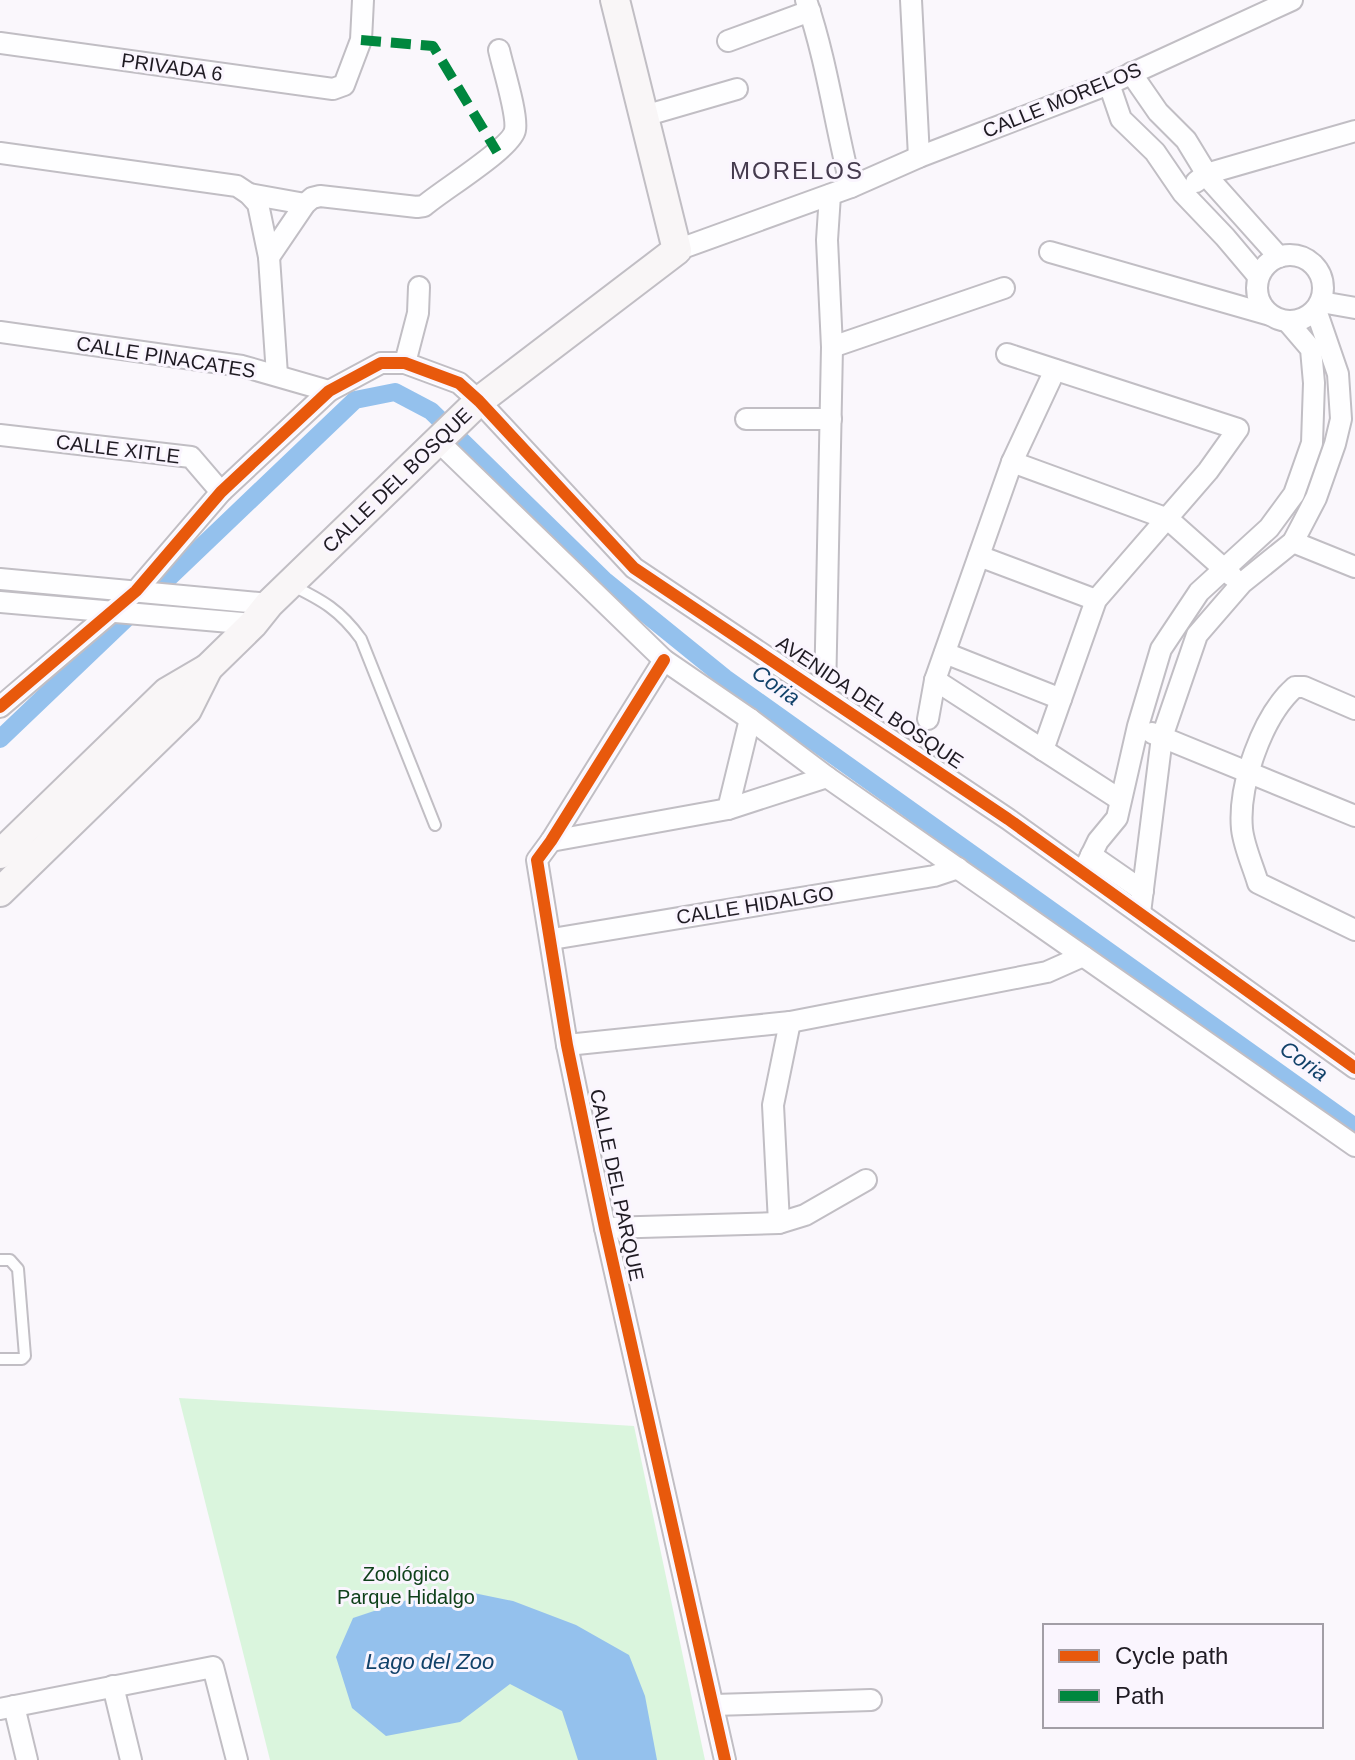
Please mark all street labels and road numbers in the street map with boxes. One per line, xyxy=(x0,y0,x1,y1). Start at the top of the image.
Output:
street label: PRIVADA 6 xyxy=(120,49,224,85)
street label: CALLE MORELOS xyxy=(980,58,1144,142)
street label: CALLE PINACATES xyxy=(75,332,257,382)
street label: CALLE DEL BOSQUE xyxy=(318,403,476,557)
street label: CALLE XITLE xyxy=(55,430,181,468)
street label: AVENIDA DEL BOSQUE xyxy=(773,631,967,773)
street label: CALLE HIDALGO xyxy=(675,882,835,928)
street label: CALLE DEL PARQUE xyxy=(586,1087,648,1283)

